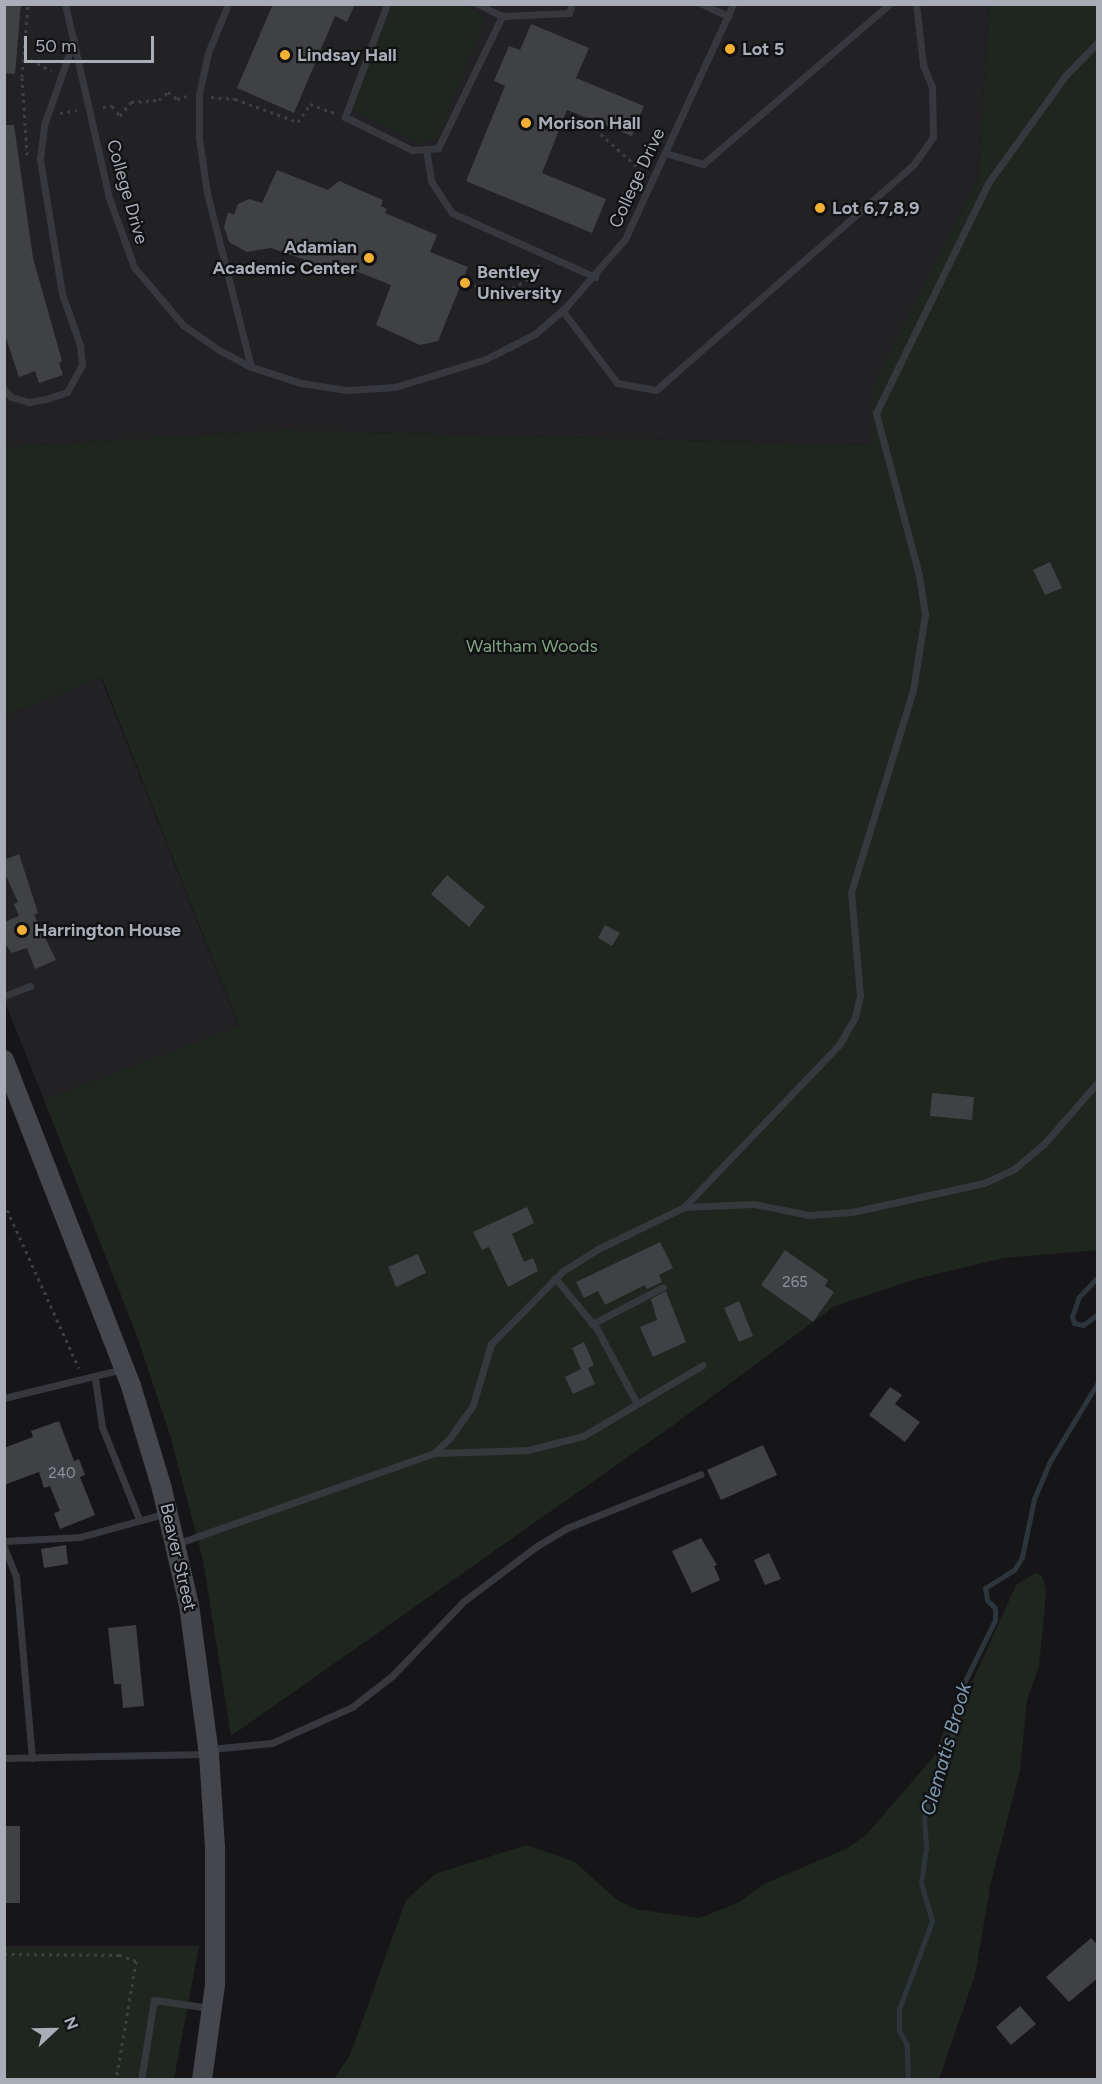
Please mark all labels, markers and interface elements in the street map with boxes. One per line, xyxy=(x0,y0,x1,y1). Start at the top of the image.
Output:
scale bar xyxy=(27,24,158,62)
text: 50 m xyxy=(35,35,77,57)
place label: Lot 5 xyxy=(742,38,784,60)
marker: Lot 5 xyxy=(723,42,737,56)
place label: Lindsay Hall xyxy=(297,44,397,66)
marker: Lindsay Hall xyxy=(278,48,292,62)
place label: Morison Hall xyxy=(538,112,641,134)
marker: Morison Hall xyxy=(519,116,533,130)
street label: College Drive xyxy=(604,125,670,231)
street label: College Drive xyxy=(102,137,152,247)
place label: Lot 6,7,8,9 xyxy=(832,197,919,219)
marker: Lot 6,7,8,9 xyxy=(813,201,827,215)
place label: Adamian Academic Center xyxy=(213,237,357,280)
marker: Adamian Academic Center xyxy=(362,251,376,265)
place label: Bentley University xyxy=(477,262,562,304)
marker: Bentley University xyxy=(458,276,472,290)
park label: Waltham Woods xyxy=(466,635,598,657)
place label: Harrington House xyxy=(34,919,181,941)
marker: Harrington House xyxy=(15,923,29,937)
house number: 265 xyxy=(782,1274,808,1292)
house number: 240 xyxy=(48,1465,76,1483)
street label: Beaver Street xyxy=(155,1501,201,1613)
water label: Clematis Brook xyxy=(916,1680,976,1818)
north arrow xyxy=(24,2000,84,2060)
text: N xyxy=(60,2014,82,2032)

